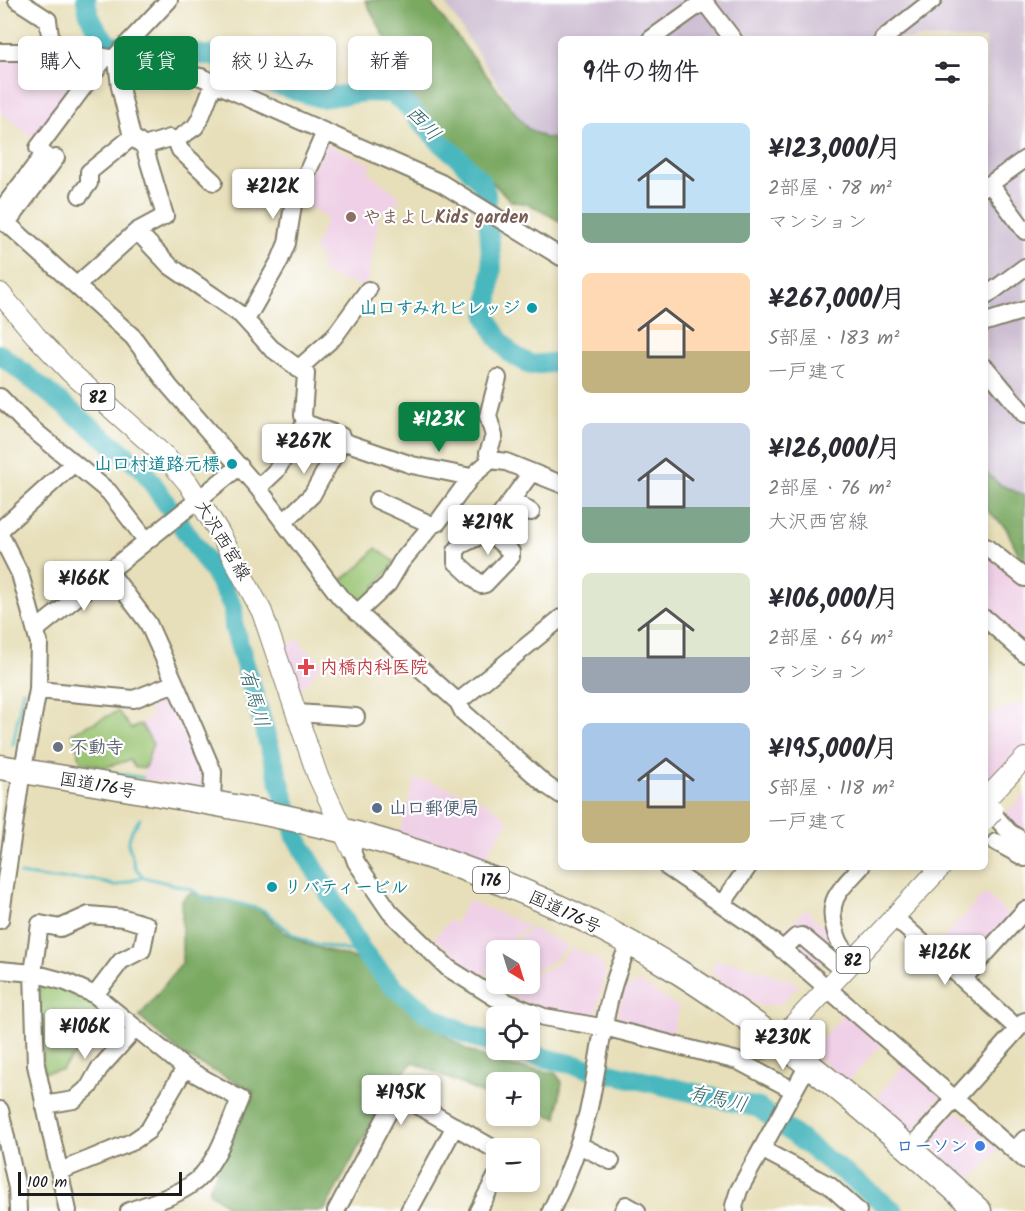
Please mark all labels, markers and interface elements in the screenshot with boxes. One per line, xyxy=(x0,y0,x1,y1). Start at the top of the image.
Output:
chip: 購入 xyxy=(18,36,102,90)
chip: 賃貸 xyxy=(114,36,198,90)
chip: 絞り込み xyxy=(210,36,336,90)
chip: 新着 xyxy=(348,36,432,90)
text: 9件の物件 xyxy=(582,52,699,94)
icon: filters xyxy=(931,56,964,89)
water label: 西川 xyxy=(397,99,448,150)
text: ¥123,000/月 xyxy=(768,129,901,171)
icon: home xyxy=(630,147,702,219)
pin: ¥212K xyxy=(231,169,315,220)
text: ¥212K xyxy=(246,172,300,204)
text: 2部屋 · 78 m² xyxy=(768,173,892,205)
place label: やまよしKids garden xyxy=(363,204,528,233)
text: マンション xyxy=(768,207,867,239)
marker: やまよしKids garden xyxy=(344,210,358,224)
text: ¥267,000/月 xyxy=(768,279,906,321)
place label: 山口すみれビレッジ xyxy=(359,295,520,324)
icon: home xyxy=(630,297,702,369)
marker: 山口すみれビレッジ xyxy=(525,301,539,315)
text: 5部屋 · 183 m² xyxy=(768,323,899,355)
text: 一戸建て xyxy=(768,357,848,389)
road number: 82 xyxy=(82,384,114,410)
pin: ¥123K xyxy=(397,402,481,453)
text: ¥123K xyxy=(413,405,465,437)
pin: ¥267K xyxy=(262,424,346,475)
text: ¥267K xyxy=(276,427,332,459)
text: ¥126,000/月 xyxy=(768,429,901,471)
icon: home xyxy=(630,447,702,519)
place label: 山口村道路元標 xyxy=(94,451,220,480)
marker: 山口村道路元標 xyxy=(225,457,239,471)
text: 2部屋 · 76 m² xyxy=(768,473,891,505)
street label: 大沢西宮線 xyxy=(186,495,257,587)
pin: ¥219K xyxy=(446,505,530,556)
text: 大沢西宮線 xyxy=(768,507,868,539)
text: ¥219K xyxy=(462,508,514,540)
pin: ¥166K xyxy=(42,561,126,612)
text: ¥166K xyxy=(58,564,110,596)
text: ¥106,000/月 xyxy=(768,579,899,621)
icon: home xyxy=(630,597,702,669)
text: 2部屋 · 64 m² xyxy=(768,623,893,655)
place label: 内橋内科医院 xyxy=(320,654,428,683)
text: マンション xyxy=(768,657,867,689)
marker: 内橋内科医院 xyxy=(297,658,315,676)
water label: 有馬川 xyxy=(229,665,277,732)
text: ¥195,000/月 xyxy=(768,729,898,771)
place label: 不動寺 xyxy=(70,734,124,763)
marker: 不動寺 xyxy=(51,740,65,754)
icon: home xyxy=(630,747,702,819)
street label: 国道176号 xyxy=(57,765,139,808)
text: 5部屋 · 118 m² xyxy=(768,773,894,805)
place label: 山口郵便局 xyxy=(389,795,479,824)
marker: 山口郵便局 xyxy=(370,801,384,815)
text: 一戸建て xyxy=(768,807,848,839)
road number: 176 xyxy=(473,867,509,893)
place label: リバティービル xyxy=(284,874,408,903)
marker: リバティービル xyxy=(265,880,279,894)
street label: 国道176号 xyxy=(523,884,606,943)
pin: ¥126K xyxy=(903,935,987,986)
text: ¥126K xyxy=(919,938,971,970)
north arrow xyxy=(486,940,540,994)
map controls xyxy=(486,940,540,1192)
road number: 82 xyxy=(836,947,870,973)
button: locate xyxy=(486,1006,540,1060)
pin: ¥106K xyxy=(43,1009,127,1060)
text: ¥106K xyxy=(59,1012,111,1044)
pin: ¥230K xyxy=(741,1020,825,1071)
text: ¥230K xyxy=(754,1023,812,1055)
button: + xyxy=(486,1072,540,1126)
pin: ¥195K xyxy=(359,1075,443,1126)
text: ¥195K xyxy=(376,1078,426,1110)
water label: 有馬川 xyxy=(685,1078,750,1122)
place label: ローソン xyxy=(896,1133,968,1162)
button: − xyxy=(486,1138,540,1192)
marker: ローソン xyxy=(973,1139,987,1153)
scale bar xyxy=(18,1169,182,1196)
text: 100 m xyxy=(27,1170,67,1195)

